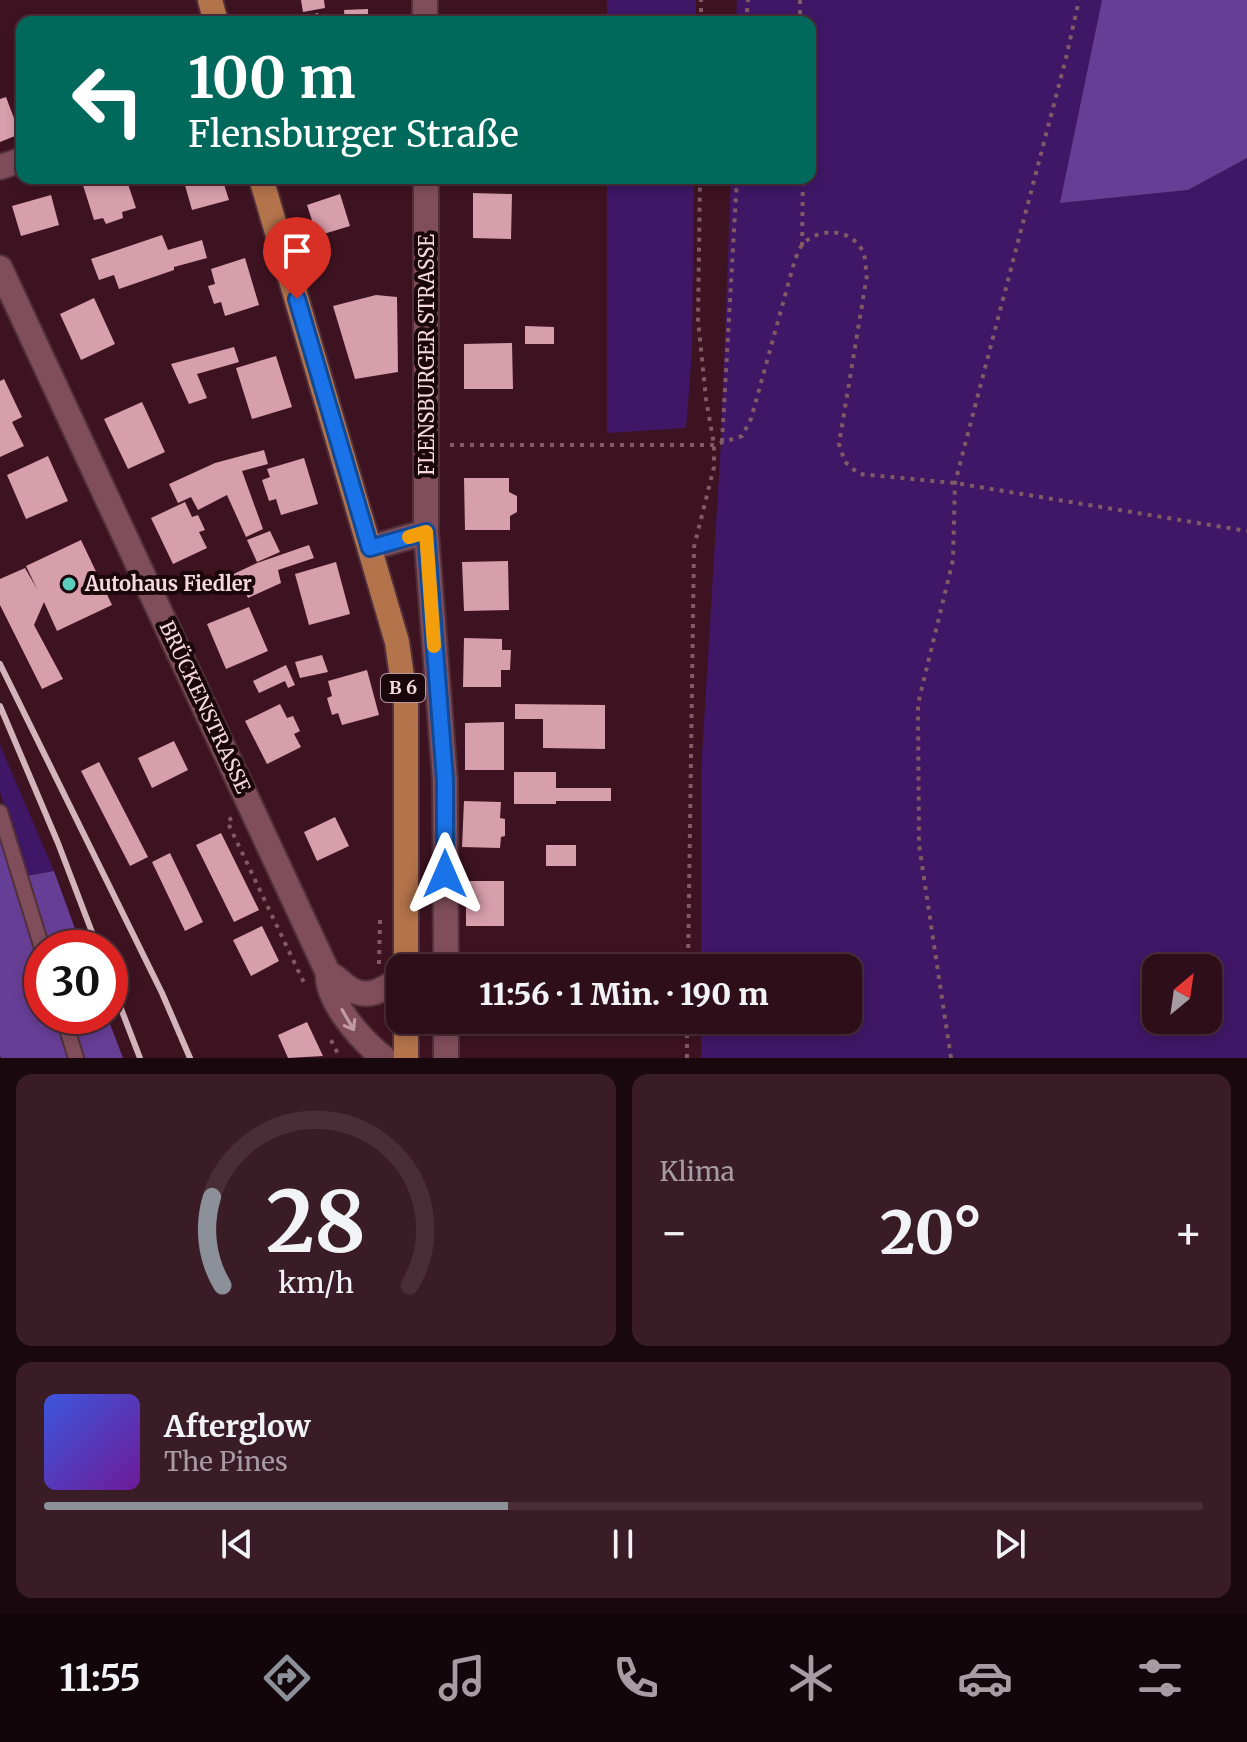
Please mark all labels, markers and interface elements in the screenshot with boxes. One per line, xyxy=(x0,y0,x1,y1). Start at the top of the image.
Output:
text: 100 m xyxy=(188,43,356,113)
icon: left xyxy=(56,48,160,152)
text: Flensburger Straße xyxy=(188,112,519,157)
pin xyxy=(263,217,331,299)
icon: arrive xyxy=(275,229,319,273)
street label: FLENSBURGER STRASSE xyxy=(414,234,439,476)
place label: Autohaus Fiedler xyxy=(84,571,252,596)
marker: Autohaus Fiedler xyxy=(60,575,78,593)
street label: BRÜCKENSTRASSE xyxy=(155,617,256,797)
road number: B 6 xyxy=(381,674,425,702)
position arrow xyxy=(403,832,487,916)
speed limit sign: 30 xyxy=(24,930,128,1034)
north arrow xyxy=(1142,954,1222,1034)
map controls xyxy=(1142,954,1222,1034)
text: 11:56 · 1 Min. · 190 m xyxy=(479,975,769,1013)
one-way arrow xyxy=(340,1008,356,1031)
text: Klima xyxy=(660,1155,735,1188)
text: 28 xyxy=(266,1170,366,1275)
text: 20° xyxy=(880,1195,982,1270)
text: − xyxy=(660,1205,689,1260)
text: + xyxy=(1174,1205,1203,1260)
text: km/h xyxy=(278,1265,354,1301)
text: Afterglow xyxy=(164,1407,311,1445)
text: The Pines xyxy=(164,1445,288,1478)
icon: previous xyxy=(215,1522,259,1566)
icon: pause xyxy=(601,1522,645,1566)
icon: next xyxy=(988,1522,1032,1566)
icon: directions xyxy=(259,1650,315,1706)
icon: music xyxy=(434,1650,490,1706)
icon: phone xyxy=(608,1650,664,1706)
icon: climate xyxy=(783,1650,839,1706)
icon: car xyxy=(957,1650,1013,1706)
icon: filters xyxy=(1132,1650,1188,1706)
text: 11:55 xyxy=(59,1656,141,1701)

